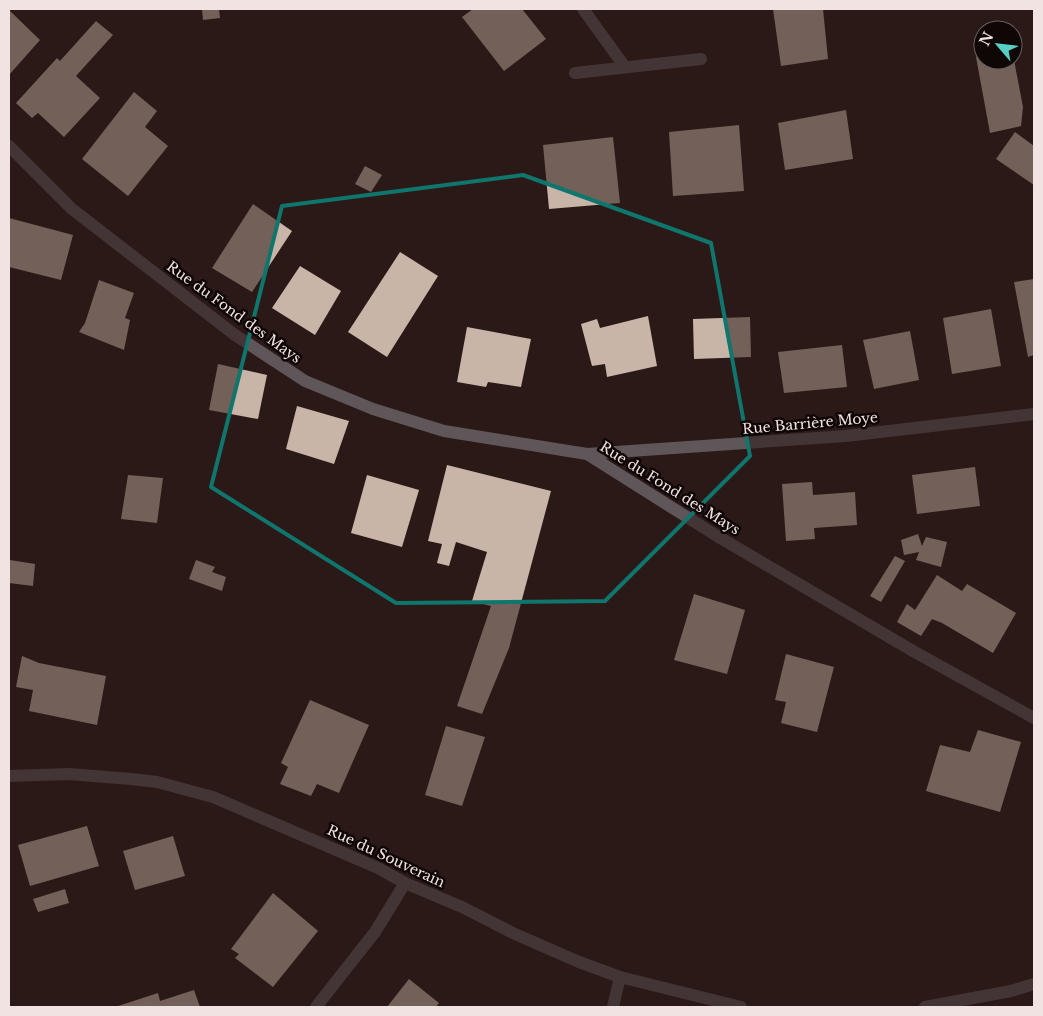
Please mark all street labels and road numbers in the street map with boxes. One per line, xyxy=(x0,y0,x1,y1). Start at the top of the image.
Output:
street label: Rue du Fond des Mays xyxy=(163,257,305,367)
street label: Rue Barrière Moye xyxy=(741,408,879,438)
street label: Rue du Fond des Mays xyxy=(597,437,743,539)
street label: Rue du Souverain xyxy=(324,821,448,891)

